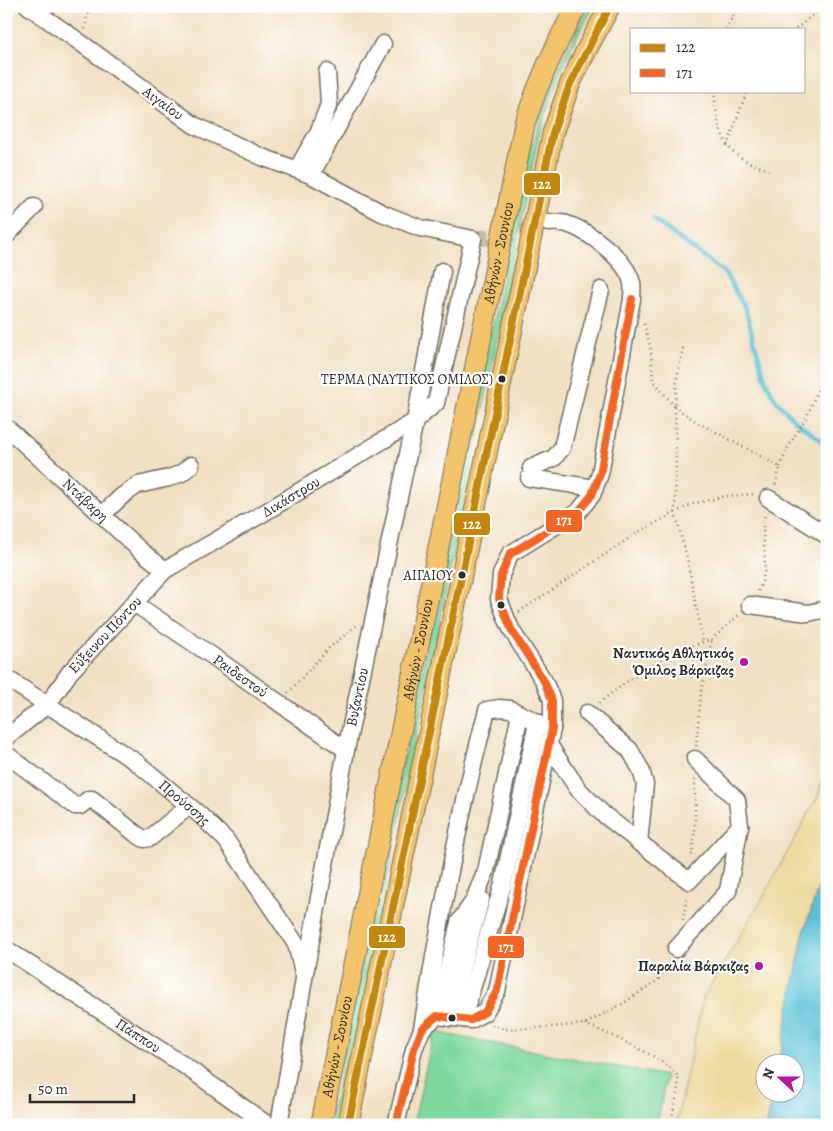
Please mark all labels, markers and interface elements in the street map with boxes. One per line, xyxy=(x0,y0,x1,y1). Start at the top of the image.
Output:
legend xyxy=(630,28,806,92)
text: 122 xyxy=(676,37,695,57)
text: 171 xyxy=(676,63,693,83)
street label: Αιγαίου xyxy=(138,81,188,125)
line badge: 122 xyxy=(523,172,561,196)
text: 122 xyxy=(533,175,552,194)
street label: Αθήνών - Σουνίου xyxy=(478,200,519,306)
place label: ΤΕΡΜΑ (ΝΑΥΤΙΚΟΣ ΟΜΙΛΟΣ) xyxy=(321,370,493,389)
marker: ΤΕΡΜΑ (ΝΑΥΤΙΚΟΣ ΟΜΙΛΟΣ) xyxy=(497,374,507,384)
street label: Δικάστρου xyxy=(258,471,324,522)
street label: Ντάβαρη xyxy=(58,474,113,526)
line badge: 171 xyxy=(545,509,583,533)
text: 171 xyxy=(556,511,572,530)
line badge: 122 xyxy=(453,512,491,536)
text: 122 xyxy=(463,515,482,534)
place label: ΑΙΓΑΙΟΥ xyxy=(403,566,453,585)
marker: ΑΙΓΑΙΟΥ xyxy=(457,570,467,580)
street label: Εύξεινου Πόντου xyxy=(64,591,146,678)
street label: Αθήνών - Σουνίου xyxy=(397,597,438,703)
unlabelled marker xyxy=(496,600,506,610)
place label: Ναυτικός Αθλητικός Όμιλος Βάρκιζας xyxy=(613,643,734,680)
street label: Ραιδεστού xyxy=(209,650,272,702)
marker: Ναυτικός Αθλητικός Όμιλος Βάρκιζας xyxy=(738,656,750,668)
street label: Βυζαντίου xyxy=(341,666,373,728)
street label: Προύσσης xyxy=(155,775,215,830)
line badge: 122 xyxy=(368,925,406,949)
text: 122 xyxy=(378,928,397,947)
line badge: 171 xyxy=(487,935,525,959)
text: 171 xyxy=(498,938,514,957)
place label: Παραλία Βάρκιζας xyxy=(638,956,749,976)
marker: Παραλία Βάρκιζας xyxy=(753,960,765,972)
street label: Αθήνών - Σουνίου xyxy=(317,994,357,1100)
street label: Πάππου xyxy=(112,1013,165,1058)
unlabelled marker xyxy=(447,1013,457,1023)
north arrow xyxy=(756,1054,806,1104)
text: N xyxy=(758,1065,779,1082)
scale bar xyxy=(30,1071,134,1103)
text: 50 m xyxy=(38,1079,68,1099)

